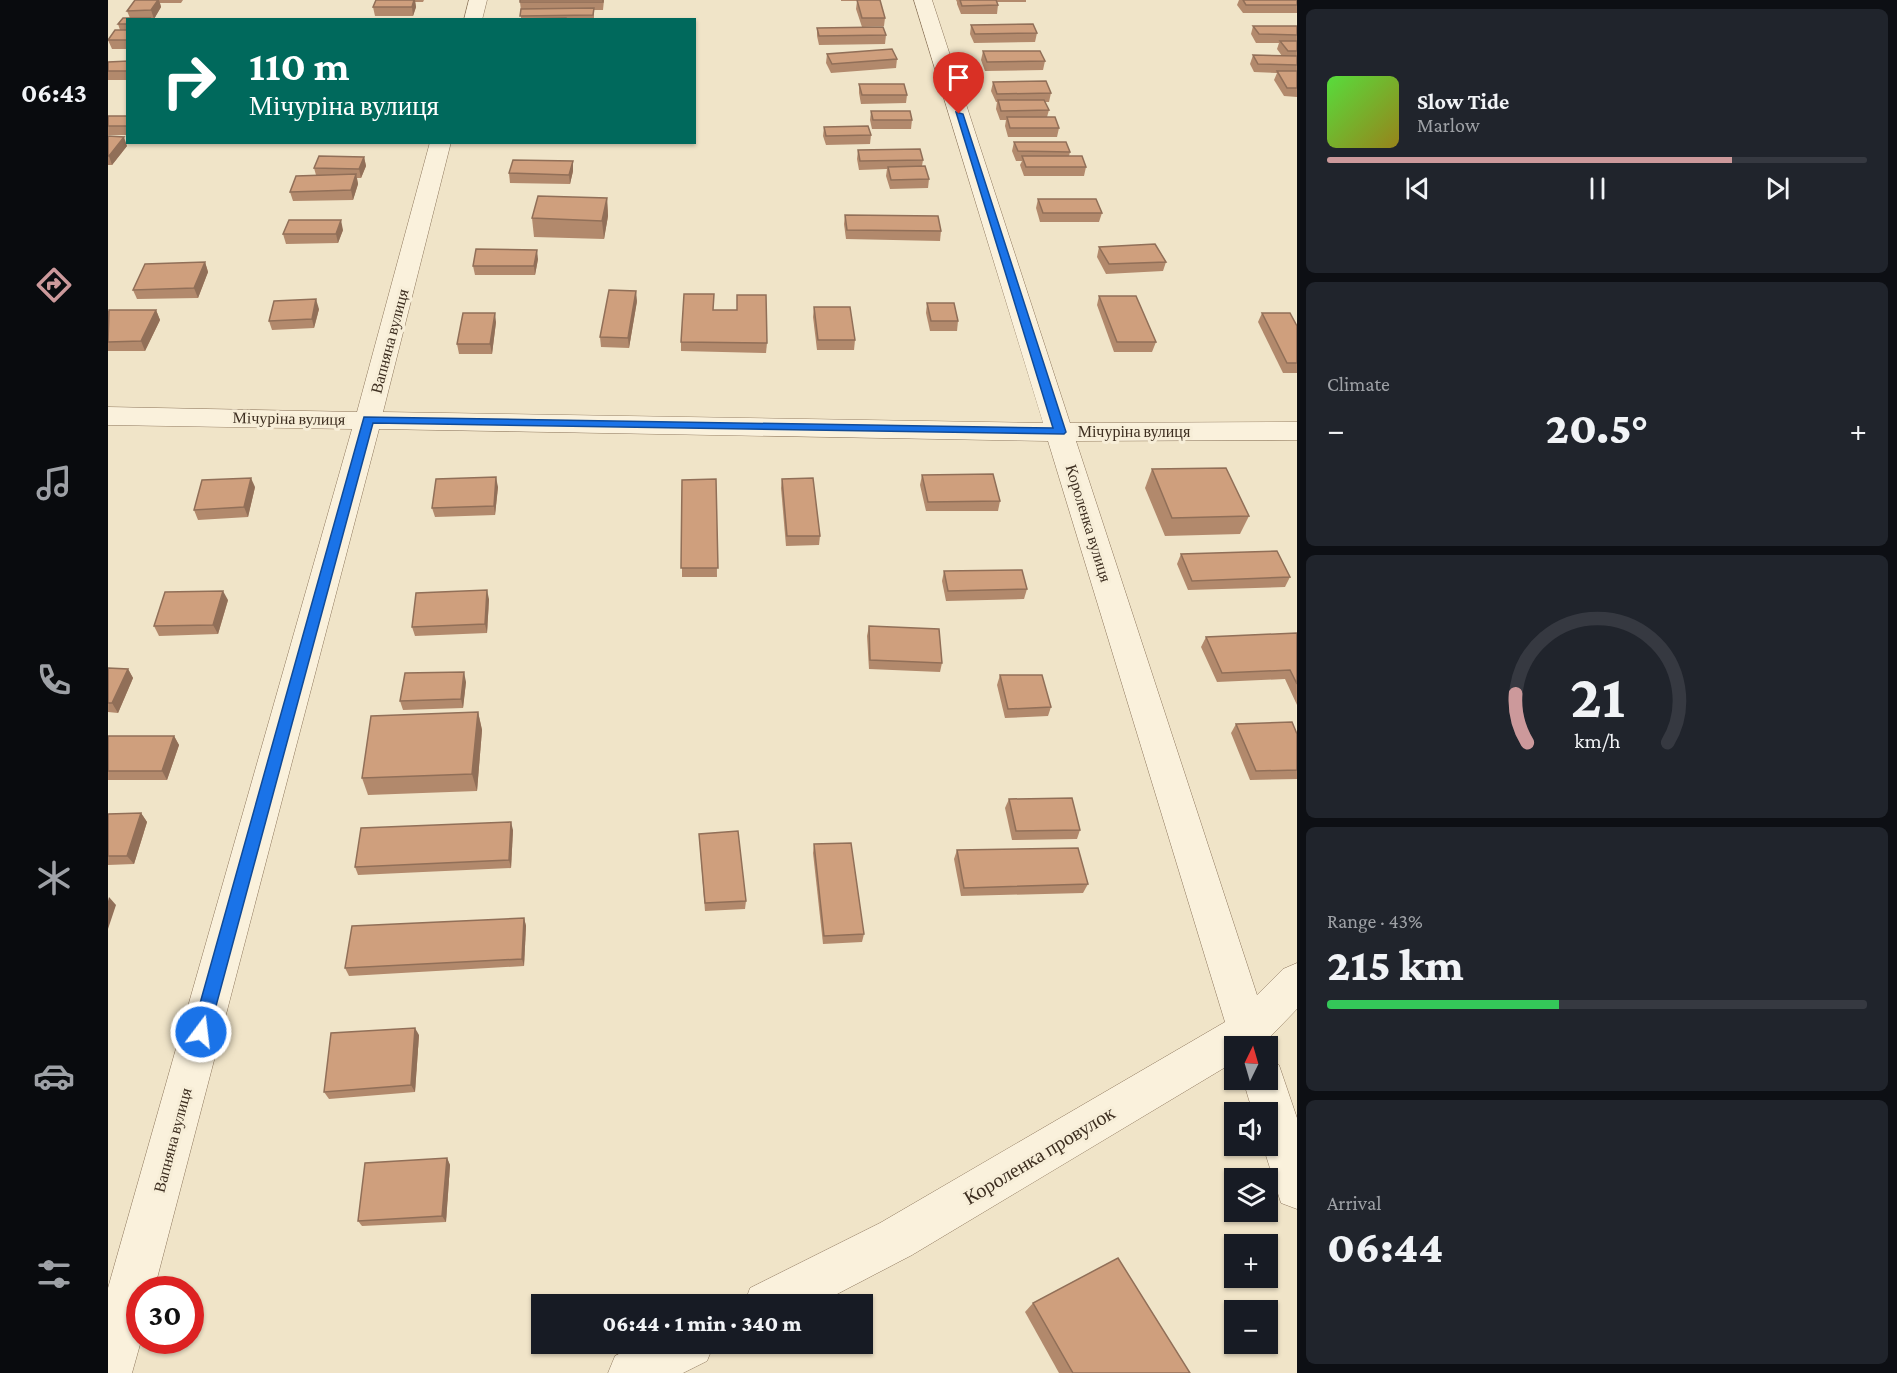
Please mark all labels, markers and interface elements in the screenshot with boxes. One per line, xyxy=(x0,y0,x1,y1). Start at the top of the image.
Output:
icon: right xyxy=(150,42,228,120)
text: 110 m xyxy=(249,42,350,89)
pin xyxy=(933,52,984,114)
icon: arrive xyxy=(942,61,975,94)
text: 06:43 xyxy=(21,78,87,108)
text: Slow Tide xyxy=(1417,89,1509,114)
text: Мічуріна вулиця xyxy=(249,91,439,121)
text: Marlow xyxy=(1417,114,1480,136)
icon: previous xyxy=(1401,172,1434,205)
icon: pause xyxy=(1581,172,1614,205)
icon: next xyxy=(1761,172,1794,205)
icon: directions xyxy=(33,264,75,306)
street label: Вапняна вулиця xyxy=(367,286,413,395)
text: Climate xyxy=(1327,373,1390,395)
text: 20.5° xyxy=(1545,403,1649,453)
street label: Мічуріна вулиця xyxy=(233,409,346,429)
text: − xyxy=(1327,411,1344,448)
text: + xyxy=(1850,411,1867,448)
street label: Мічуріна вулиця xyxy=(1078,423,1191,441)
icon: music xyxy=(33,462,75,504)
street label: Короленка вулиця xyxy=(1062,462,1115,585)
icon: phone xyxy=(33,659,75,701)
text: 21 xyxy=(1569,662,1625,731)
text: km/h xyxy=(1574,730,1621,754)
icon: climate xyxy=(33,857,75,899)
text: Range · 43% xyxy=(1327,910,1423,932)
text: 215 km xyxy=(1327,940,1464,990)
position arrow xyxy=(169,1000,233,1064)
north arrow xyxy=(1224,1036,1278,1090)
map controls xyxy=(1224,1036,1278,1354)
icon: car xyxy=(33,1055,75,1097)
street label: Вапняна вулиця xyxy=(150,1085,196,1194)
street label: Короленка провулок xyxy=(960,1101,1119,1210)
button: sound xyxy=(1224,1102,1278,1156)
button: layers xyxy=(1224,1168,1278,1222)
text: Arrival xyxy=(1327,1192,1381,1214)
text: 06:44 xyxy=(1327,1222,1443,1272)
button: + xyxy=(1224,1234,1278,1288)
icon: filters xyxy=(33,1253,75,1295)
speed limit sign: 30 xyxy=(126,1276,204,1354)
button: − xyxy=(1224,1300,1278,1354)
text: 06:44 · 1 min · 340 m xyxy=(603,1311,801,1336)

